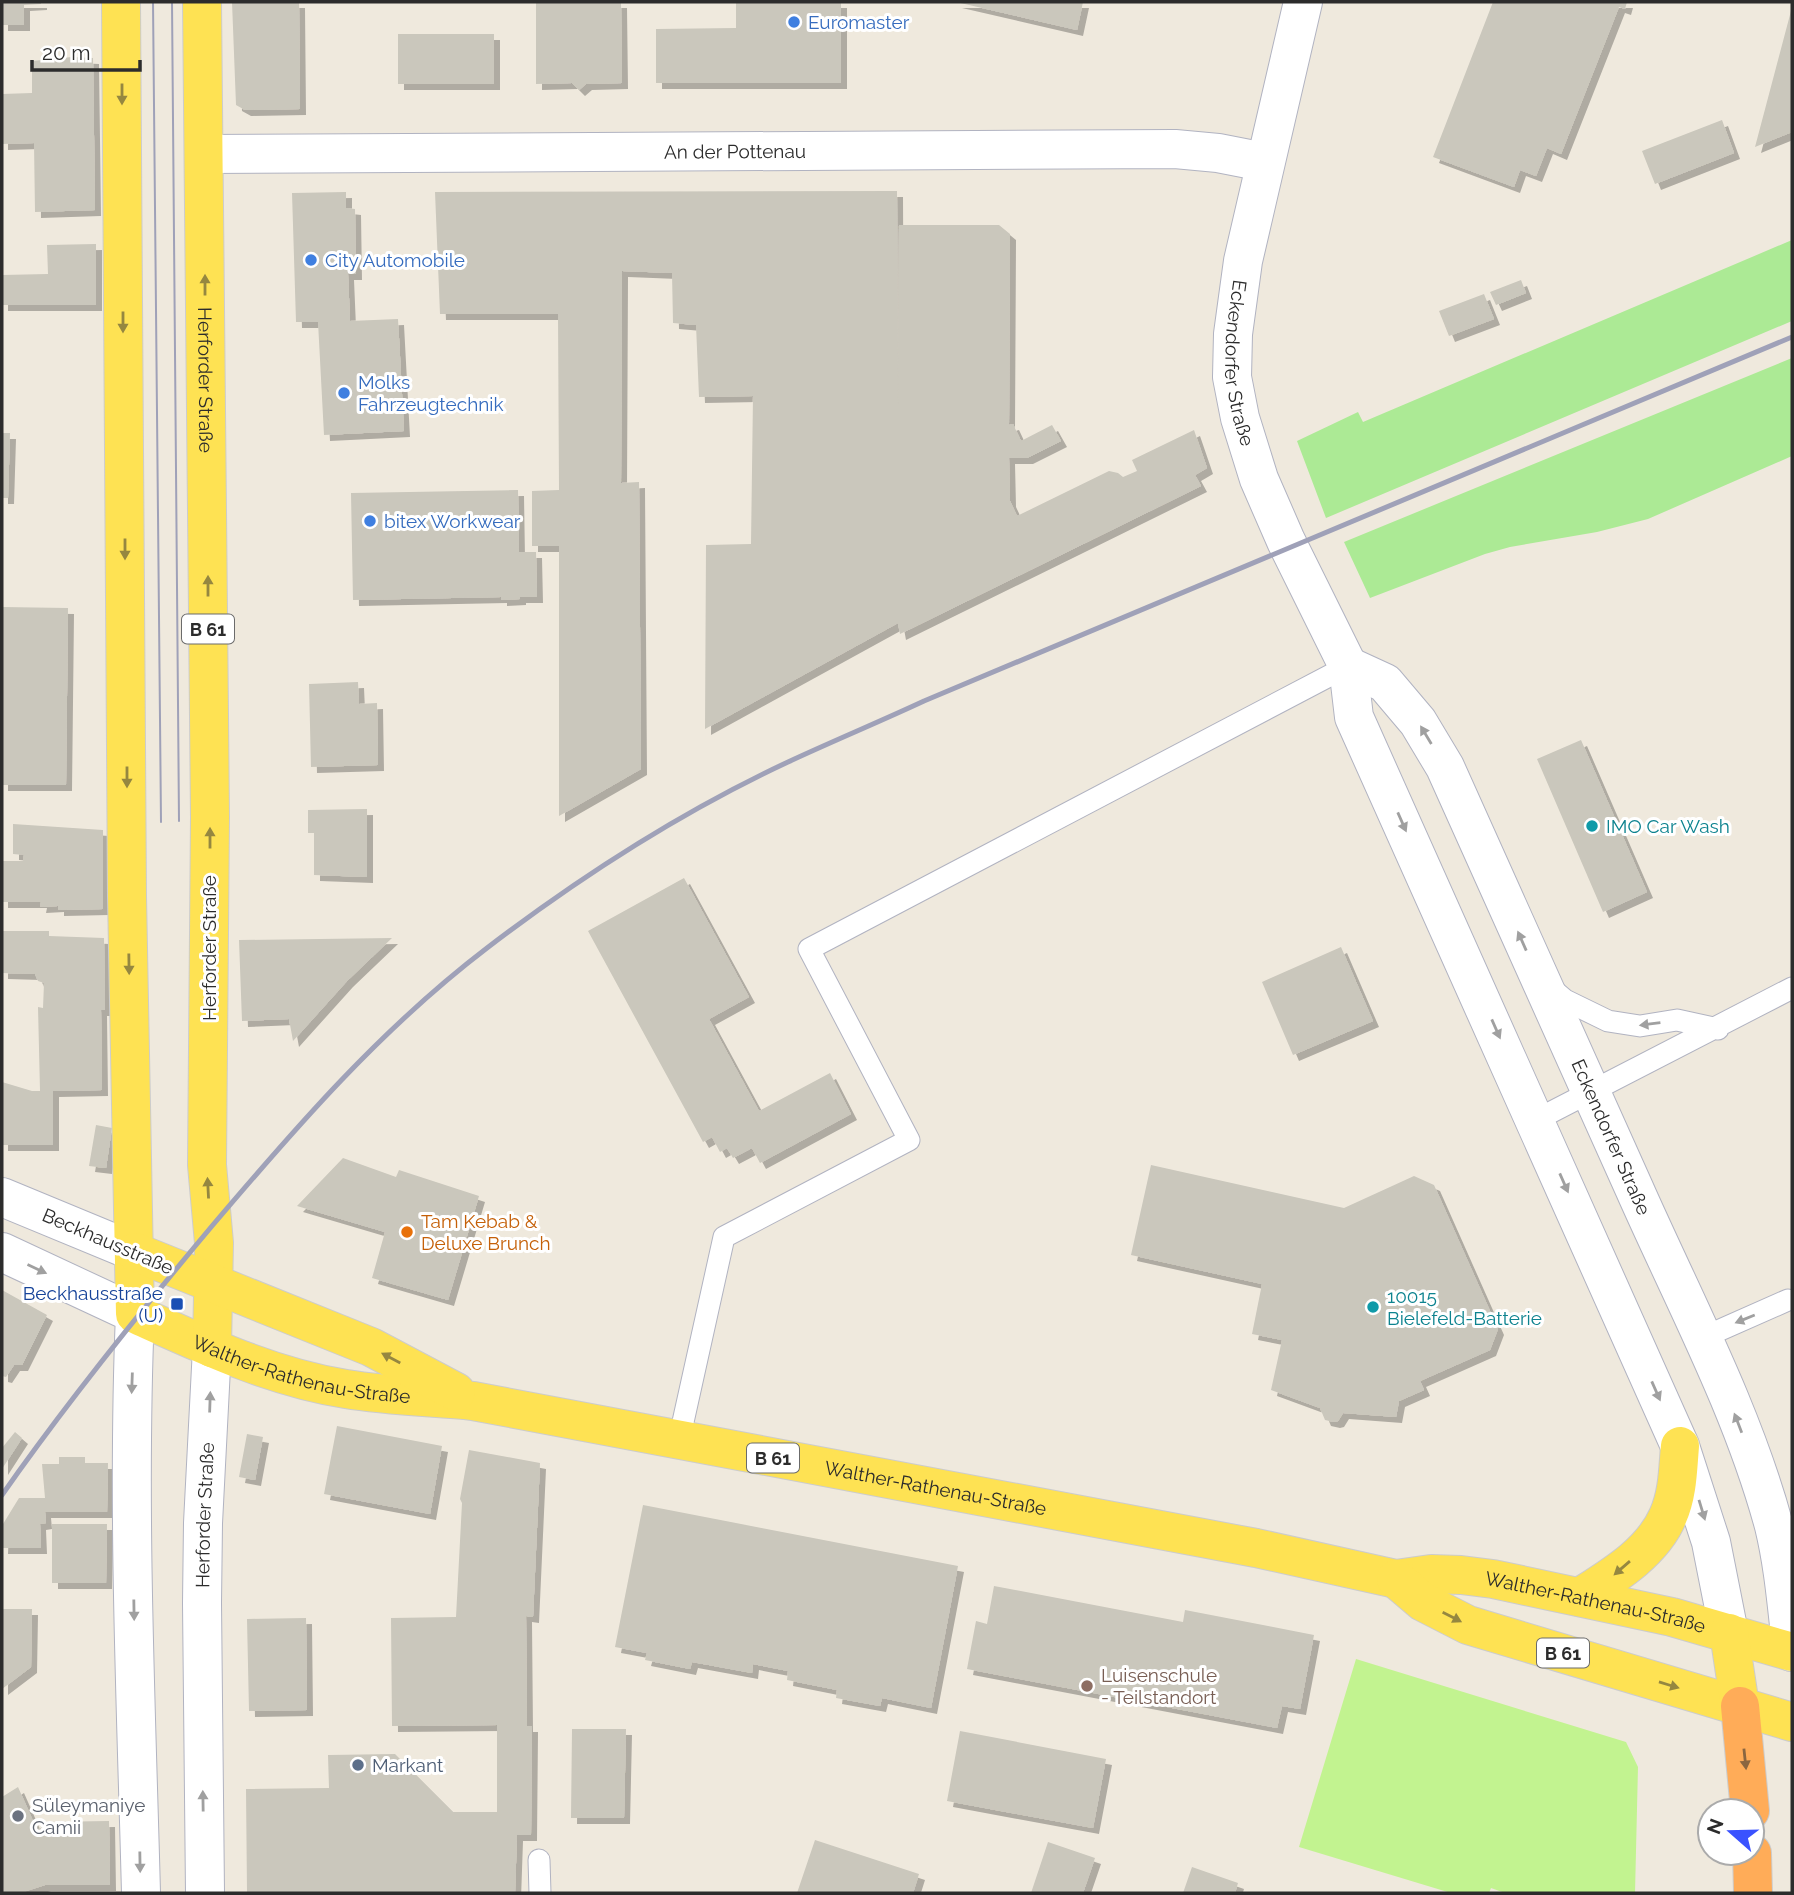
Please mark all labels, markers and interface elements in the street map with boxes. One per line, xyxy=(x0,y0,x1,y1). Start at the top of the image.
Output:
place label: Euromaster xyxy=(808,11,910,33)
marker: Euromaster xyxy=(786,14,802,30)
scale bar xyxy=(32,28,140,72)
text: 20 m xyxy=(42,40,90,65)
one-way arrow xyxy=(116,84,127,106)
street label: An der Pottenau xyxy=(664,140,806,163)
place label: City Automobile xyxy=(325,249,465,271)
marker: City Automobile xyxy=(303,252,319,268)
one-way arrow xyxy=(200,274,211,296)
street label: Eckendorfer Straße xyxy=(1221,278,1259,449)
street label: Herforder Straße xyxy=(194,307,217,453)
one-way arrow xyxy=(117,311,129,333)
place label: Molks Fahrzeugtechnik xyxy=(358,371,504,415)
marker: Molks Fahrzeugtechnik xyxy=(336,385,352,401)
place label: bitex Workwear xyxy=(384,510,521,532)
marker: bitex Workwear xyxy=(362,513,378,529)
one-way arrow xyxy=(119,539,131,561)
one-way arrow xyxy=(202,575,214,597)
road number: B 61 xyxy=(182,614,234,644)
one-way arrow xyxy=(1419,726,1432,745)
one-way arrow xyxy=(121,766,133,788)
one-way arrow xyxy=(1397,811,1408,832)
place label: IMO Car Wash xyxy=(1606,815,1730,837)
marker: IMO Car Wash xyxy=(1584,818,1600,834)
one-way arrow xyxy=(204,827,216,849)
street label: Herforder Straße xyxy=(198,875,220,1021)
one-way arrow xyxy=(1516,931,1528,951)
one-way arrow xyxy=(123,954,135,976)
one-way arrow xyxy=(1639,1018,1661,1029)
one-way arrow xyxy=(1490,1019,1501,1039)
street label: Eckendorfer Straße xyxy=(1567,1056,1656,1218)
one-way arrow xyxy=(1559,1172,1570,1193)
one-way arrow xyxy=(202,1177,213,1199)
street label: Beckhausstraße xyxy=(39,1203,177,1279)
place label: Tam Kebab & Deluxe Brunch xyxy=(421,1210,551,1254)
marker: Tam Kebab & Deluxe Brunch xyxy=(399,1224,415,1240)
one-way arrow xyxy=(27,1263,47,1275)
place label: Beckhausstraße (U) xyxy=(23,1282,163,1326)
place label: 10015 Bielefeld-Batterie xyxy=(1387,1285,1542,1329)
marker: Beckhausstraße (U) xyxy=(169,1296,185,1312)
marker: 10015 Bielefeld-Batterie xyxy=(1365,1299,1381,1315)
one-way arrow xyxy=(1734,1313,1755,1324)
street label: Walther-Rathenau-Straße xyxy=(189,1330,411,1407)
one-way arrow xyxy=(381,1352,401,1364)
one-way arrow xyxy=(127,1372,138,1394)
one-way arrow xyxy=(1651,1380,1662,1401)
one-way arrow xyxy=(204,1390,215,1412)
one-way arrow xyxy=(1732,1412,1743,1433)
street label: Herforder Straße xyxy=(191,1442,218,1588)
road number: B 61 xyxy=(747,1443,799,1472)
street label: Walther-Rathenau-Straße xyxy=(823,1456,1048,1519)
one-way arrow xyxy=(1698,1500,1708,1521)
one-way arrow xyxy=(1614,1560,1631,1575)
street label: Walther-Rathenau-Straße xyxy=(1483,1567,1708,1637)
one-way arrow xyxy=(128,1599,140,1621)
one-way arrow xyxy=(1442,1611,1462,1622)
road number: B 61 xyxy=(1537,1638,1589,1668)
place label: Luisenschule - Teilstandort xyxy=(1101,1664,1217,1708)
marker: Luisenschule - Teilstandort xyxy=(1079,1678,1095,1694)
one-way arrow xyxy=(1659,1680,1680,1690)
one-way arrow xyxy=(1740,1748,1751,1770)
place label: Markant xyxy=(372,1754,444,1776)
marker: Markant xyxy=(350,1757,366,1773)
one-way arrow xyxy=(197,1789,209,1811)
place label: Süleymaniye Camii xyxy=(32,1794,145,1838)
north arrow xyxy=(1696,1797,1766,1867)
marker: Süleymaniye Camii xyxy=(10,1808,26,1824)
text: N xyxy=(1702,1816,1728,1837)
one-way arrow xyxy=(134,1851,145,1873)

